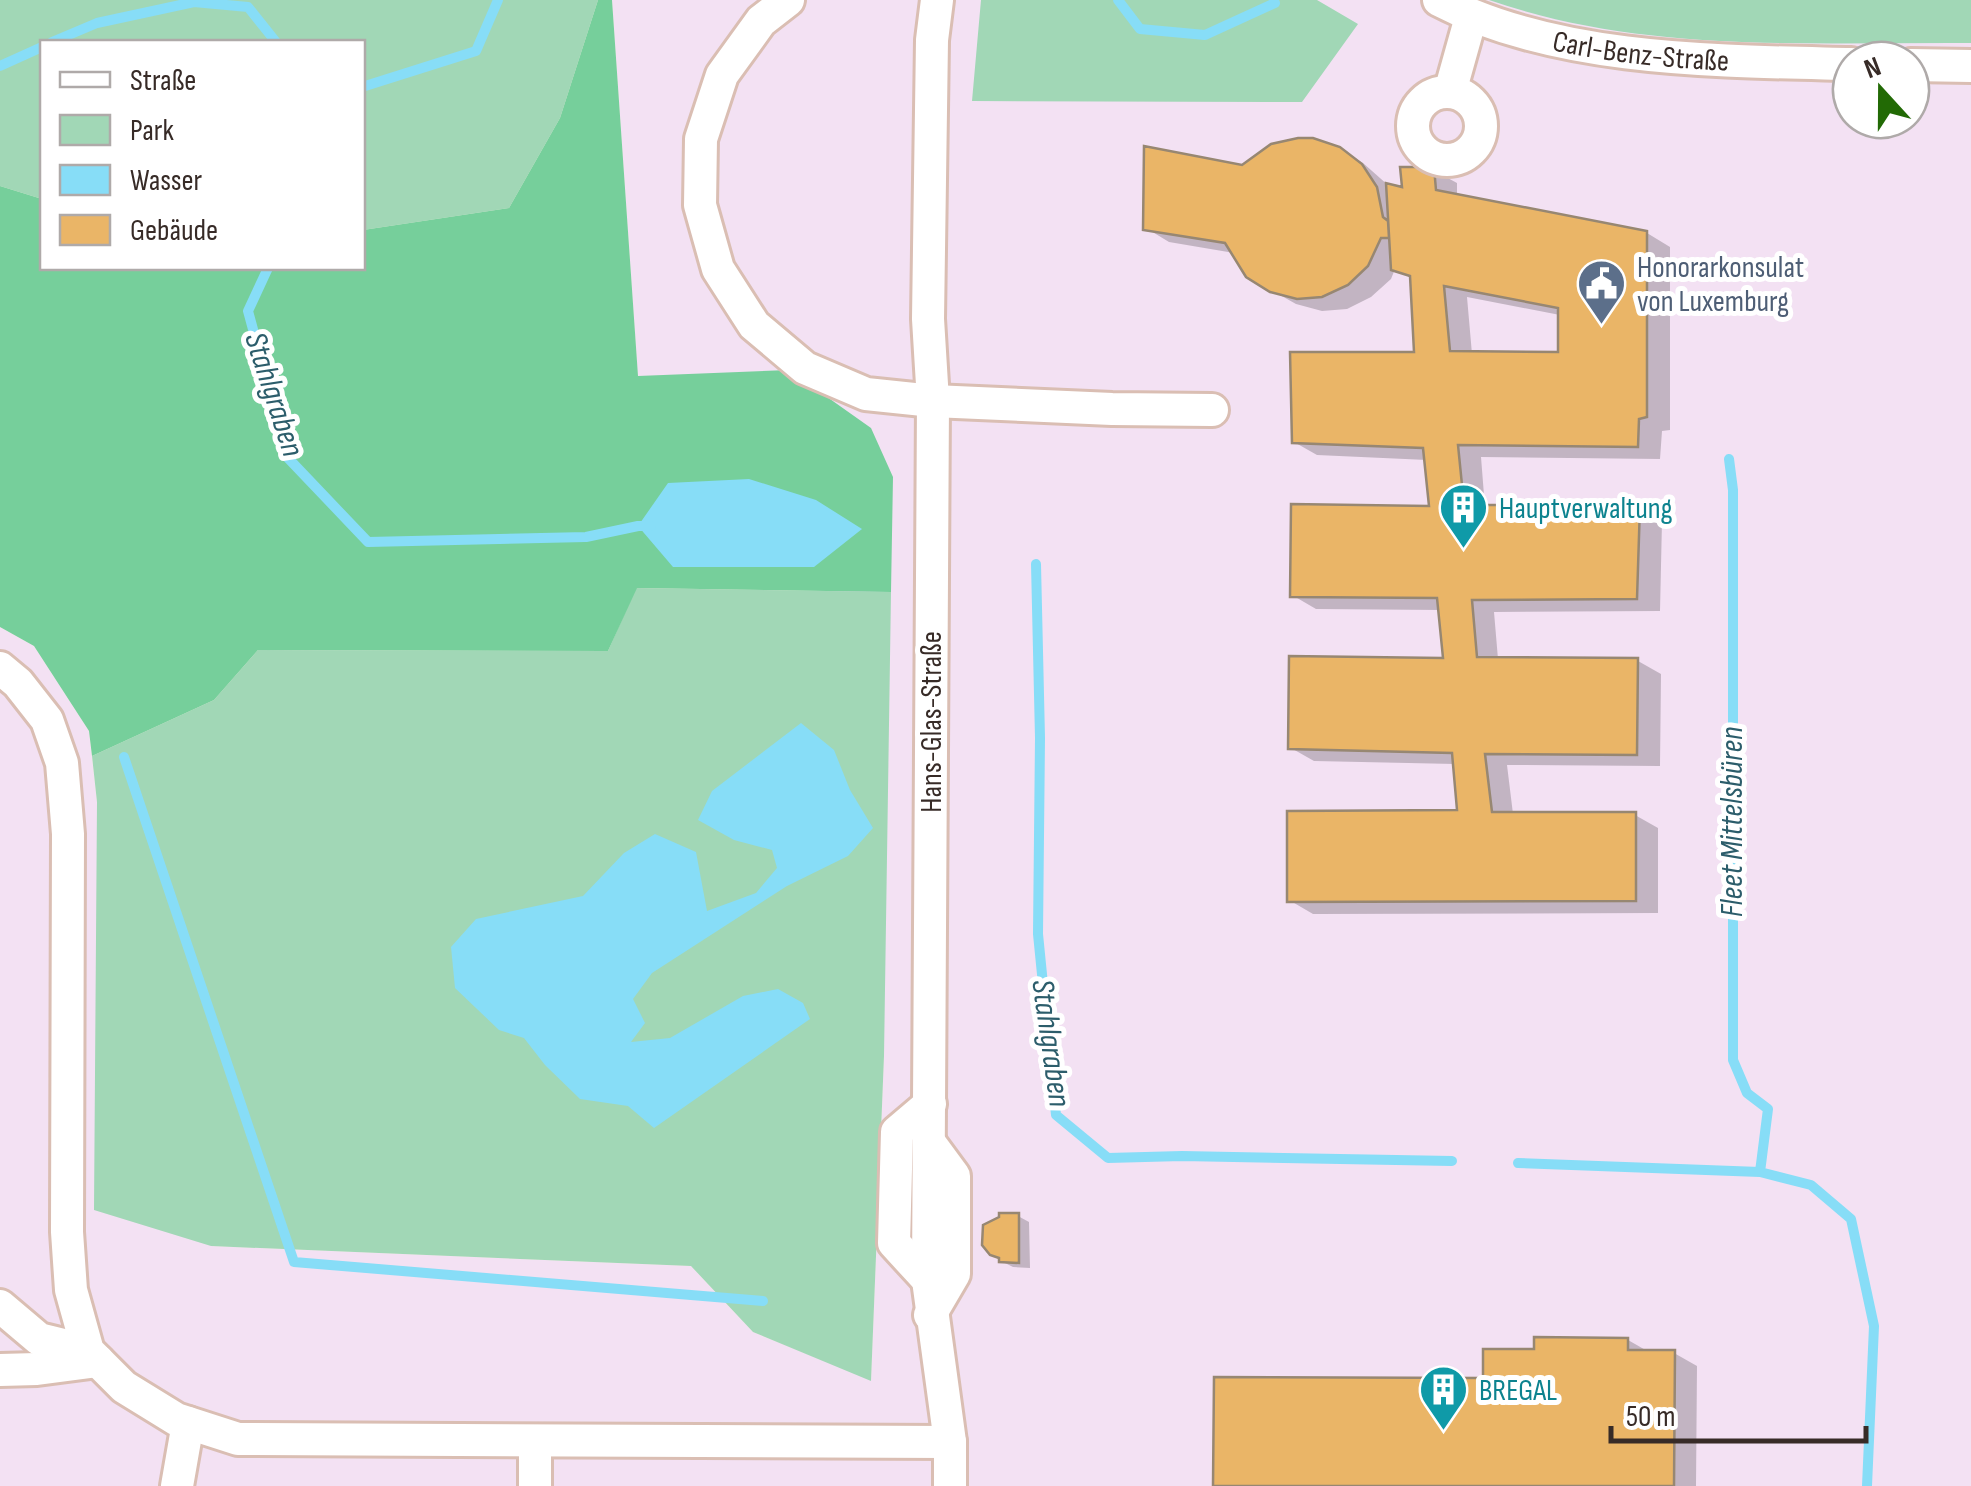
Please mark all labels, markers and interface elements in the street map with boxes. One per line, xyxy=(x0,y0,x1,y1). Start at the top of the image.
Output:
street label: Carl-Benz-Straße xyxy=(1549,23,1730,80)
legend xyxy=(40,40,365,270)
north arrow xyxy=(1831,40,1931,140)
text: N xyxy=(1860,50,1885,86)
text: Straße xyxy=(130,63,196,99)
text: Park xyxy=(130,113,174,149)
text: Wasser xyxy=(130,163,203,199)
text: Gebäude xyxy=(130,213,218,249)
place label: Honorarkonsulat von Luxemburg xyxy=(1637,250,1804,320)
public building icon: Honorarkonsulat von Luxemburg xyxy=(1576,258,1628,326)
water label: Stahlgraben xyxy=(235,327,312,461)
building icon: Hauptverwaltung xyxy=(1438,482,1490,550)
place label: Hauptverwaltung xyxy=(1499,491,1673,527)
street label: Hans-Glas-Straße xyxy=(914,631,950,813)
water label: Fleet Mittelsbüren xyxy=(1713,727,1752,917)
water label: Stahlgraben xyxy=(1022,977,1079,1109)
building icon: BREGAL xyxy=(1418,1364,1470,1432)
place label: BREGAL xyxy=(1479,1373,1557,1409)
scale bar xyxy=(1611,1381,1866,1443)
text: 50 m xyxy=(1626,1399,1675,1435)

